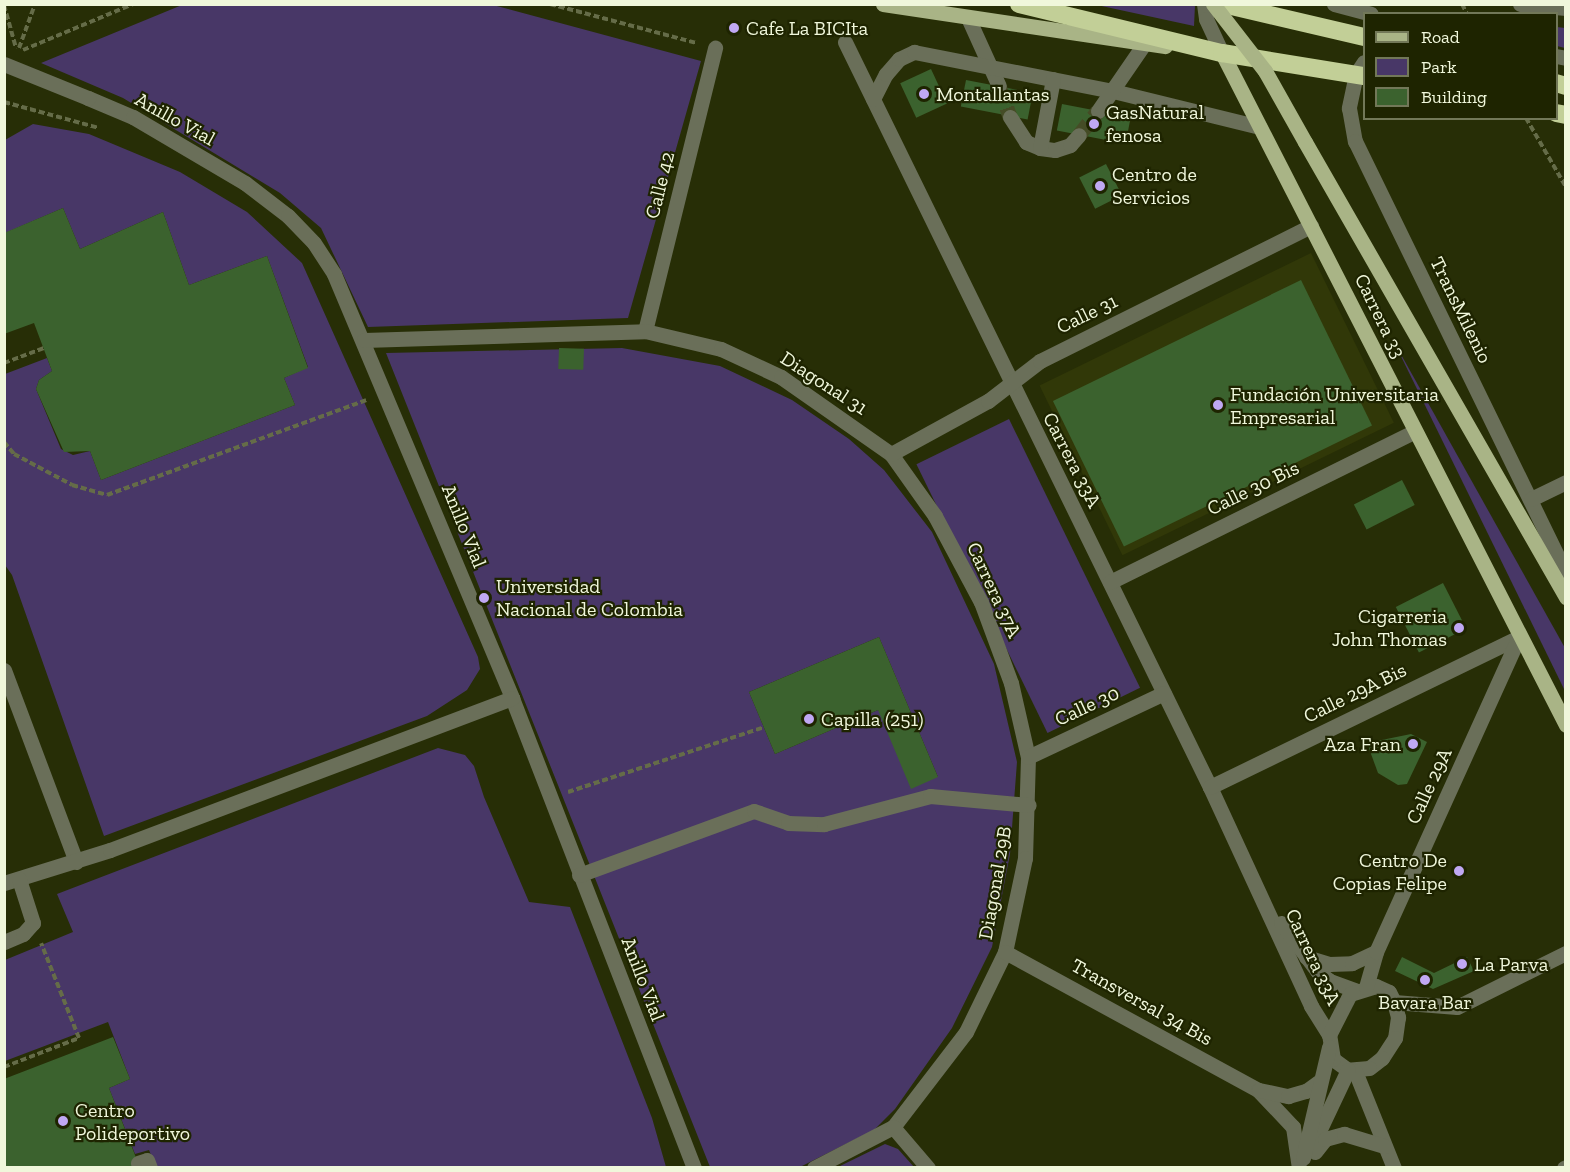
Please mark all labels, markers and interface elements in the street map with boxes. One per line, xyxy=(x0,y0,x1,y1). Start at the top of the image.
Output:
legend xyxy=(1363,12,1558,120)
place label: Cafe La BICIta xyxy=(746,16,868,40)
marker: Cafe La BICIta xyxy=(727,21,741,35)
text: Road xyxy=(1421,26,1460,48)
text: Park xyxy=(1421,56,1457,78)
place label: Montallantas xyxy=(936,82,1050,106)
text: Building xyxy=(1421,86,1487,108)
street label: Anillo Vial xyxy=(130,87,220,151)
marker: Montallantas xyxy=(917,87,931,101)
place label: GasNatural fenosa xyxy=(1106,100,1204,147)
marker: GasNatural fenosa xyxy=(1087,117,1101,131)
street label: Calle 42 xyxy=(640,149,680,221)
place label: Centro de Servicios xyxy=(1112,162,1197,209)
marker: Centro de Servicios xyxy=(1093,179,1107,193)
street label: TransMilenio xyxy=(1425,253,1497,367)
street label: Carrera 33 xyxy=(1349,270,1411,362)
street label: Calle 31 xyxy=(1053,289,1121,339)
street label: Diagonal 31 xyxy=(776,346,872,420)
place label: Fundación Universitaria Empresarial xyxy=(1230,382,1439,429)
marker: Fundación Universitaria Empresarial xyxy=(1211,398,1225,412)
street label: Carrera 33A xyxy=(1038,408,1106,512)
street label: Calle 30 Bis xyxy=(1203,455,1303,521)
street label: Anillo Vial xyxy=(436,480,492,572)
street label: Carrera 37A xyxy=(961,538,1027,642)
place label: Universidad Nacional de Colombia xyxy=(496,574,683,621)
marker: Universidad Nacional de Colombia xyxy=(477,591,491,605)
place label: Cigarreria John Thomas xyxy=(1331,604,1447,651)
marker: Cigarreria John Thomas xyxy=(1452,621,1466,635)
street label: Calle 29A Bis xyxy=(1299,658,1411,728)
street label: Calle 30 xyxy=(1051,681,1123,731)
place label: Capilla (251) xyxy=(821,707,923,731)
marker: Capilla (251) xyxy=(802,712,816,726)
place label: Aza Fran xyxy=(1324,732,1401,756)
marker: Aza Fran xyxy=(1406,737,1420,751)
street label: Calle 29A xyxy=(1401,744,1457,828)
street label: Diagonal 29B xyxy=(973,825,1017,941)
place label: Centro De Copias Felipe xyxy=(1333,848,1447,895)
marker: Centro De Copias Felipe xyxy=(1452,864,1466,878)
street label: Carrera 33A xyxy=(1280,905,1346,1009)
street label: Anillo Vial xyxy=(616,933,670,1025)
place label: La Parva xyxy=(1474,952,1548,976)
street label: Transversal 34 Bis xyxy=(1067,953,1217,1051)
marker: La Parva xyxy=(1455,957,1469,971)
marker: Bavara Bar xyxy=(1418,973,1432,987)
place label: Bavara Bar xyxy=(1378,990,1472,1014)
place label: Centro Polideportivo xyxy=(75,1098,190,1145)
marker: Centro Polideportivo xyxy=(56,1114,70,1128)

